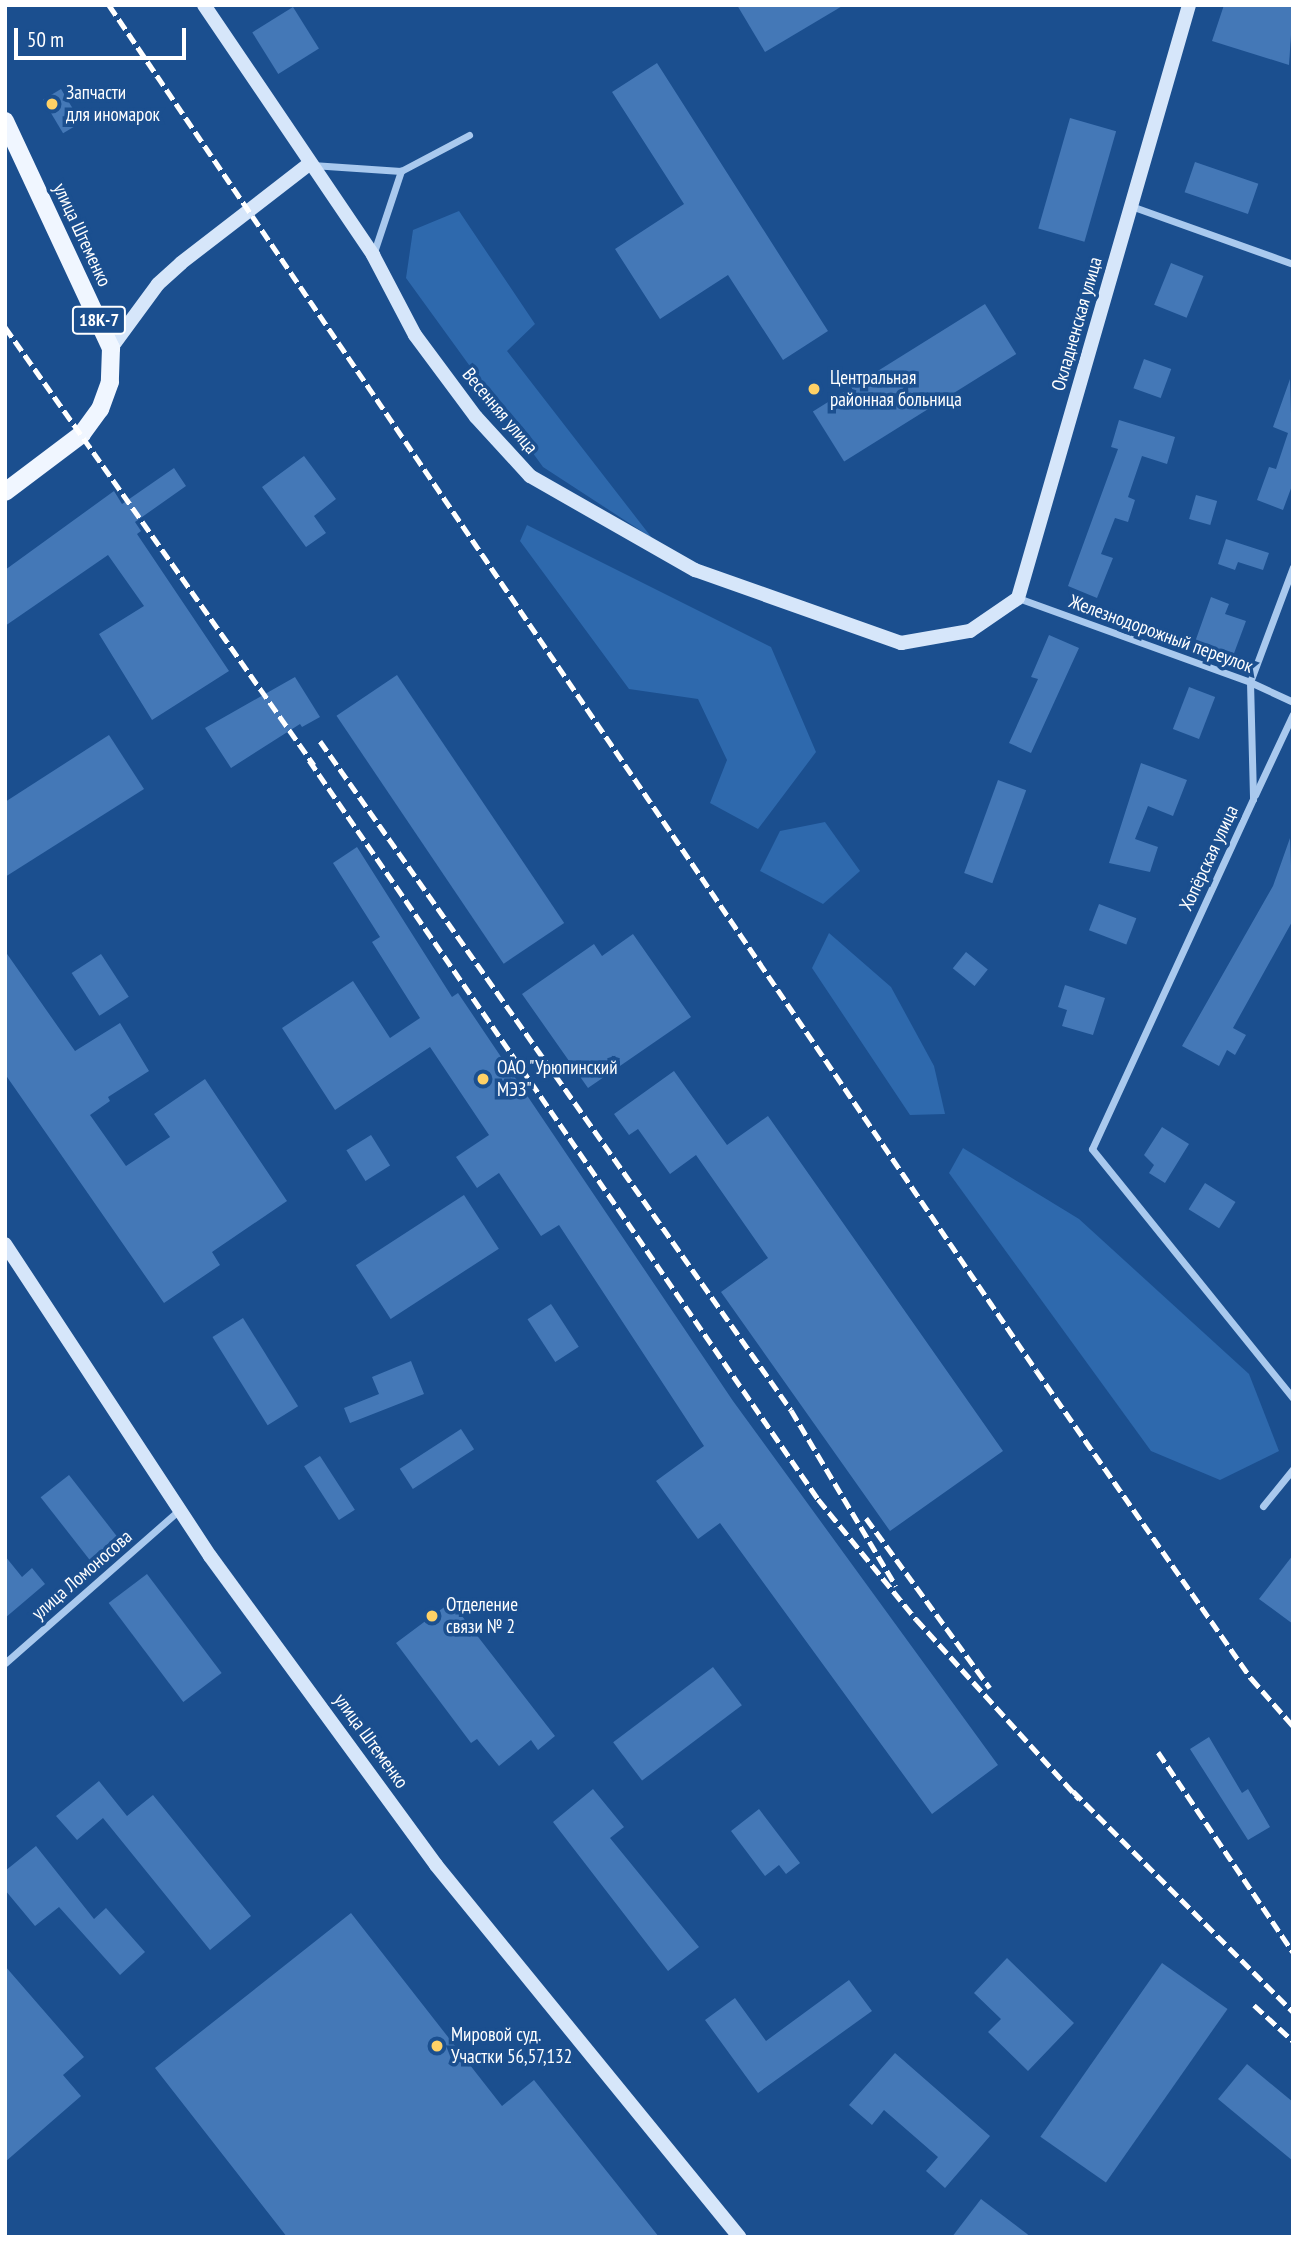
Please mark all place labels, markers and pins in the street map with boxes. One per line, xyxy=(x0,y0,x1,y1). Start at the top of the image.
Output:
place label: Запчасти для иномарок xyxy=(66,82,160,126)
marker: Запчасти для иномарок xyxy=(44,96,60,112)
place label: Центральная районная больница xyxy=(830,367,962,411)
marker: Центральная районная больница xyxy=(804,379,824,399)
place label: ОАО "Урюпинский МЭЗ" xyxy=(497,1057,619,1101)
marker: ОАО "Урюпинский МЭЗ" xyxy=(475,1071,491,1087)
place label: Отделение связи № 2 xyxy=(446,1594,518,1638)
marker: Отделение связи № 2 xyxy=(424,1608,440,1624)
place label: Мировой суд. Участки 56,57,132 xyxy=(451,2024,572,2068)
marker: Мировой суд. Участки 56,57,132 xyxy=(429,2038,445,2054)

